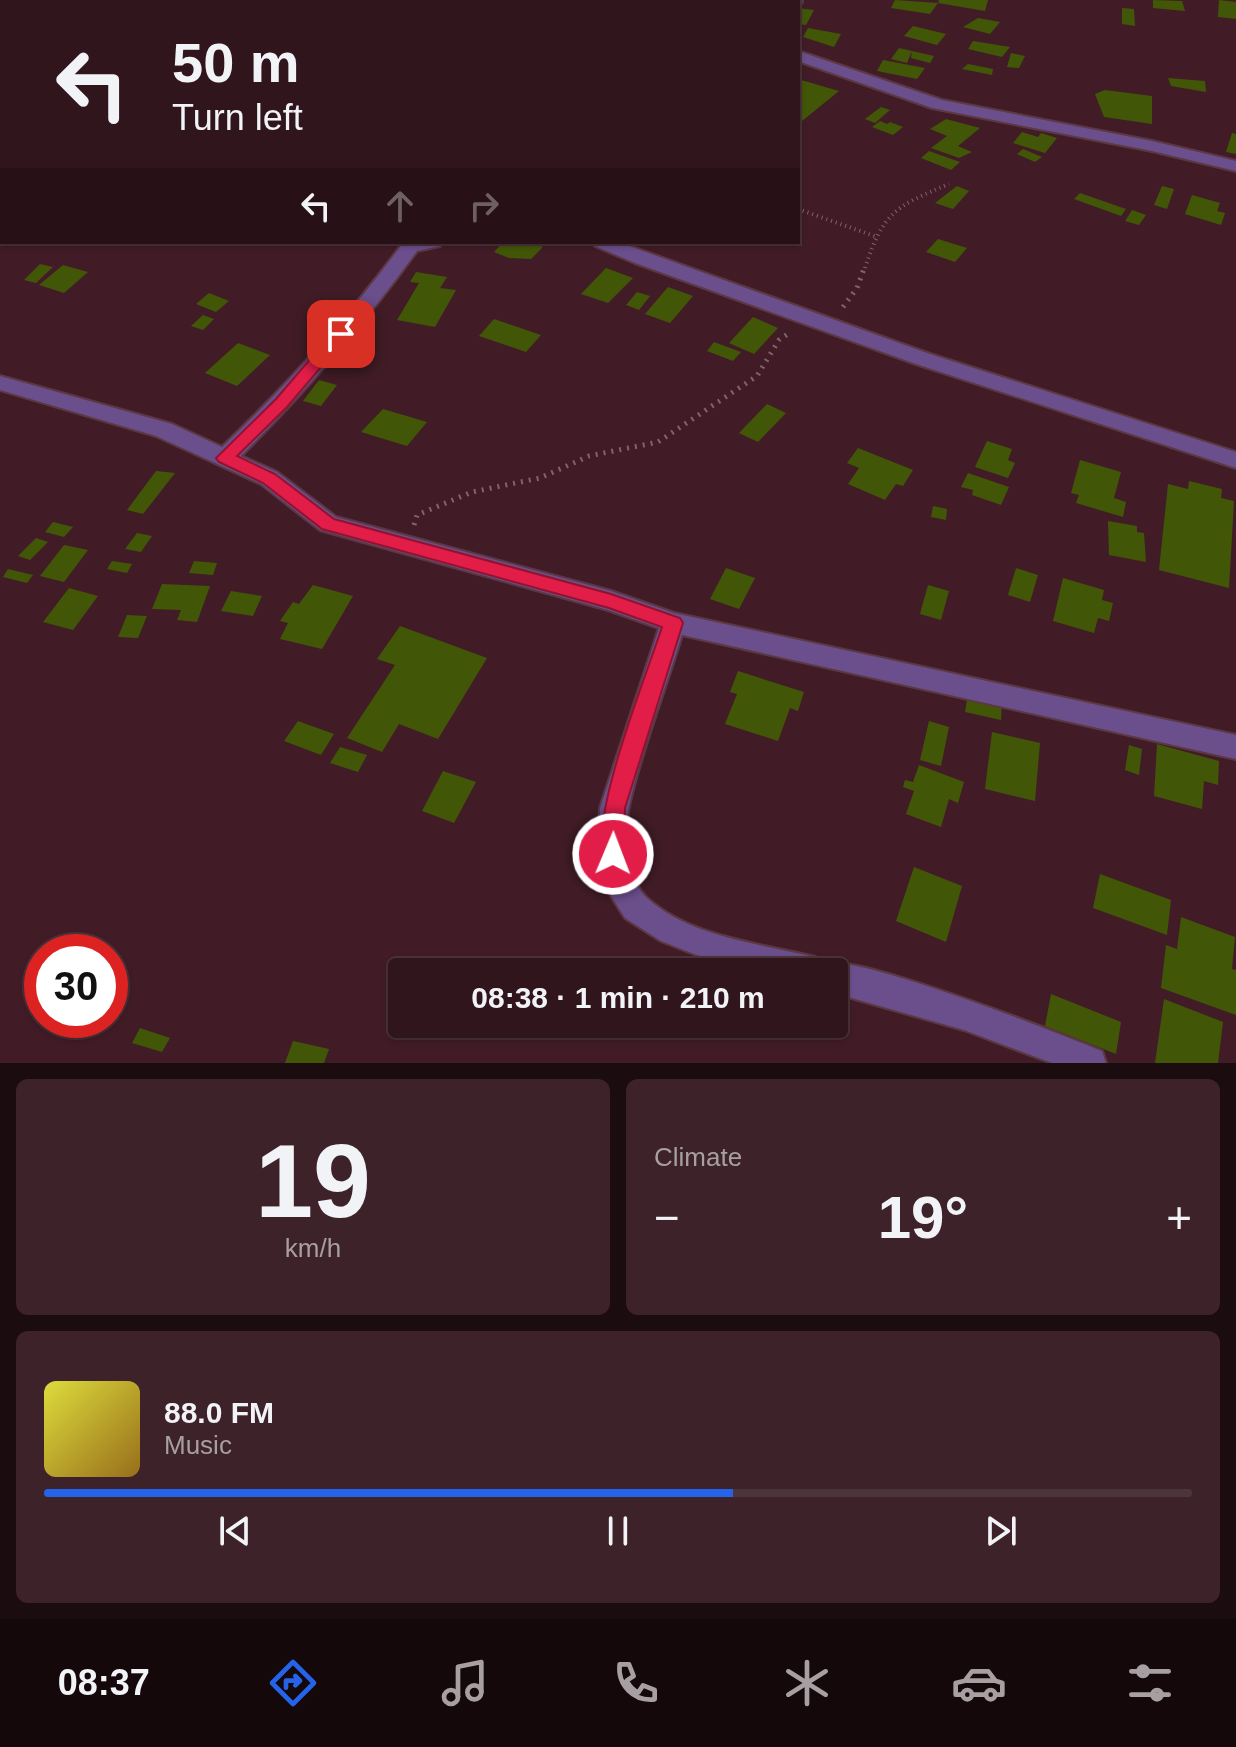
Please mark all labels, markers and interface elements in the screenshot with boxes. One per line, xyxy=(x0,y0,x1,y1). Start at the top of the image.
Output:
text: 50 m xyxy=(172,31,300,94)
icon: left xyxy=(40,32,144,136)
text: Turn left xyxy=(172,97,303,138)
icon: left xyxy=(294,184,338,228)
icon: ahead xyxy=(378,184,422,228)
icon: right xyxy=(462,184,506,228)
pin xyxy=(307,300,375,368)
icon: arrive xyxy=(319,312,363,356)
position arrow xyxy=(571,812,655,896)
speed limit sign: 30 xyxy=(24,934,128,1038)
text: 08:38 · 1 min · 210 m xyxy=(471,981,765,1014)
text: 19 xyxy=(255,1123,371,1239)
text: Climate xyxy=(654,1142,742,1172)
text: 19° xyxy=(878,1184,968,1251)
text: − xyxy=(654,1193,680,1242)
text: + xyxy=(1166,1193,1192,1242)
text: km/h xyxy=(285,1233,341,1263)
text: 88.0 FM xyxy=(164,1396,274,1429)
text: Music xyxy=(164,1430,232,1460)
icon: previous xyxy=(213,1509,257,1553)
icon: pause xyxy=(596,1509,640,1553)
icon: next xyxy=(979,1509,1023,1553)
icon: directions xyxy=(265,1655,321,1711)
icon: music xyxy=(437,1655,493,1711)
icon: phone xyxy=(608,1655,664,1711)
icon: climate xyxy=(779,1655,835,1711)
icon: car xyxy=(951,1655,1007,1711)
icon: filters xyxy=(1122,1655,1178,1711)
text: 08:37 xyxy=(58,1662,150,1703)

